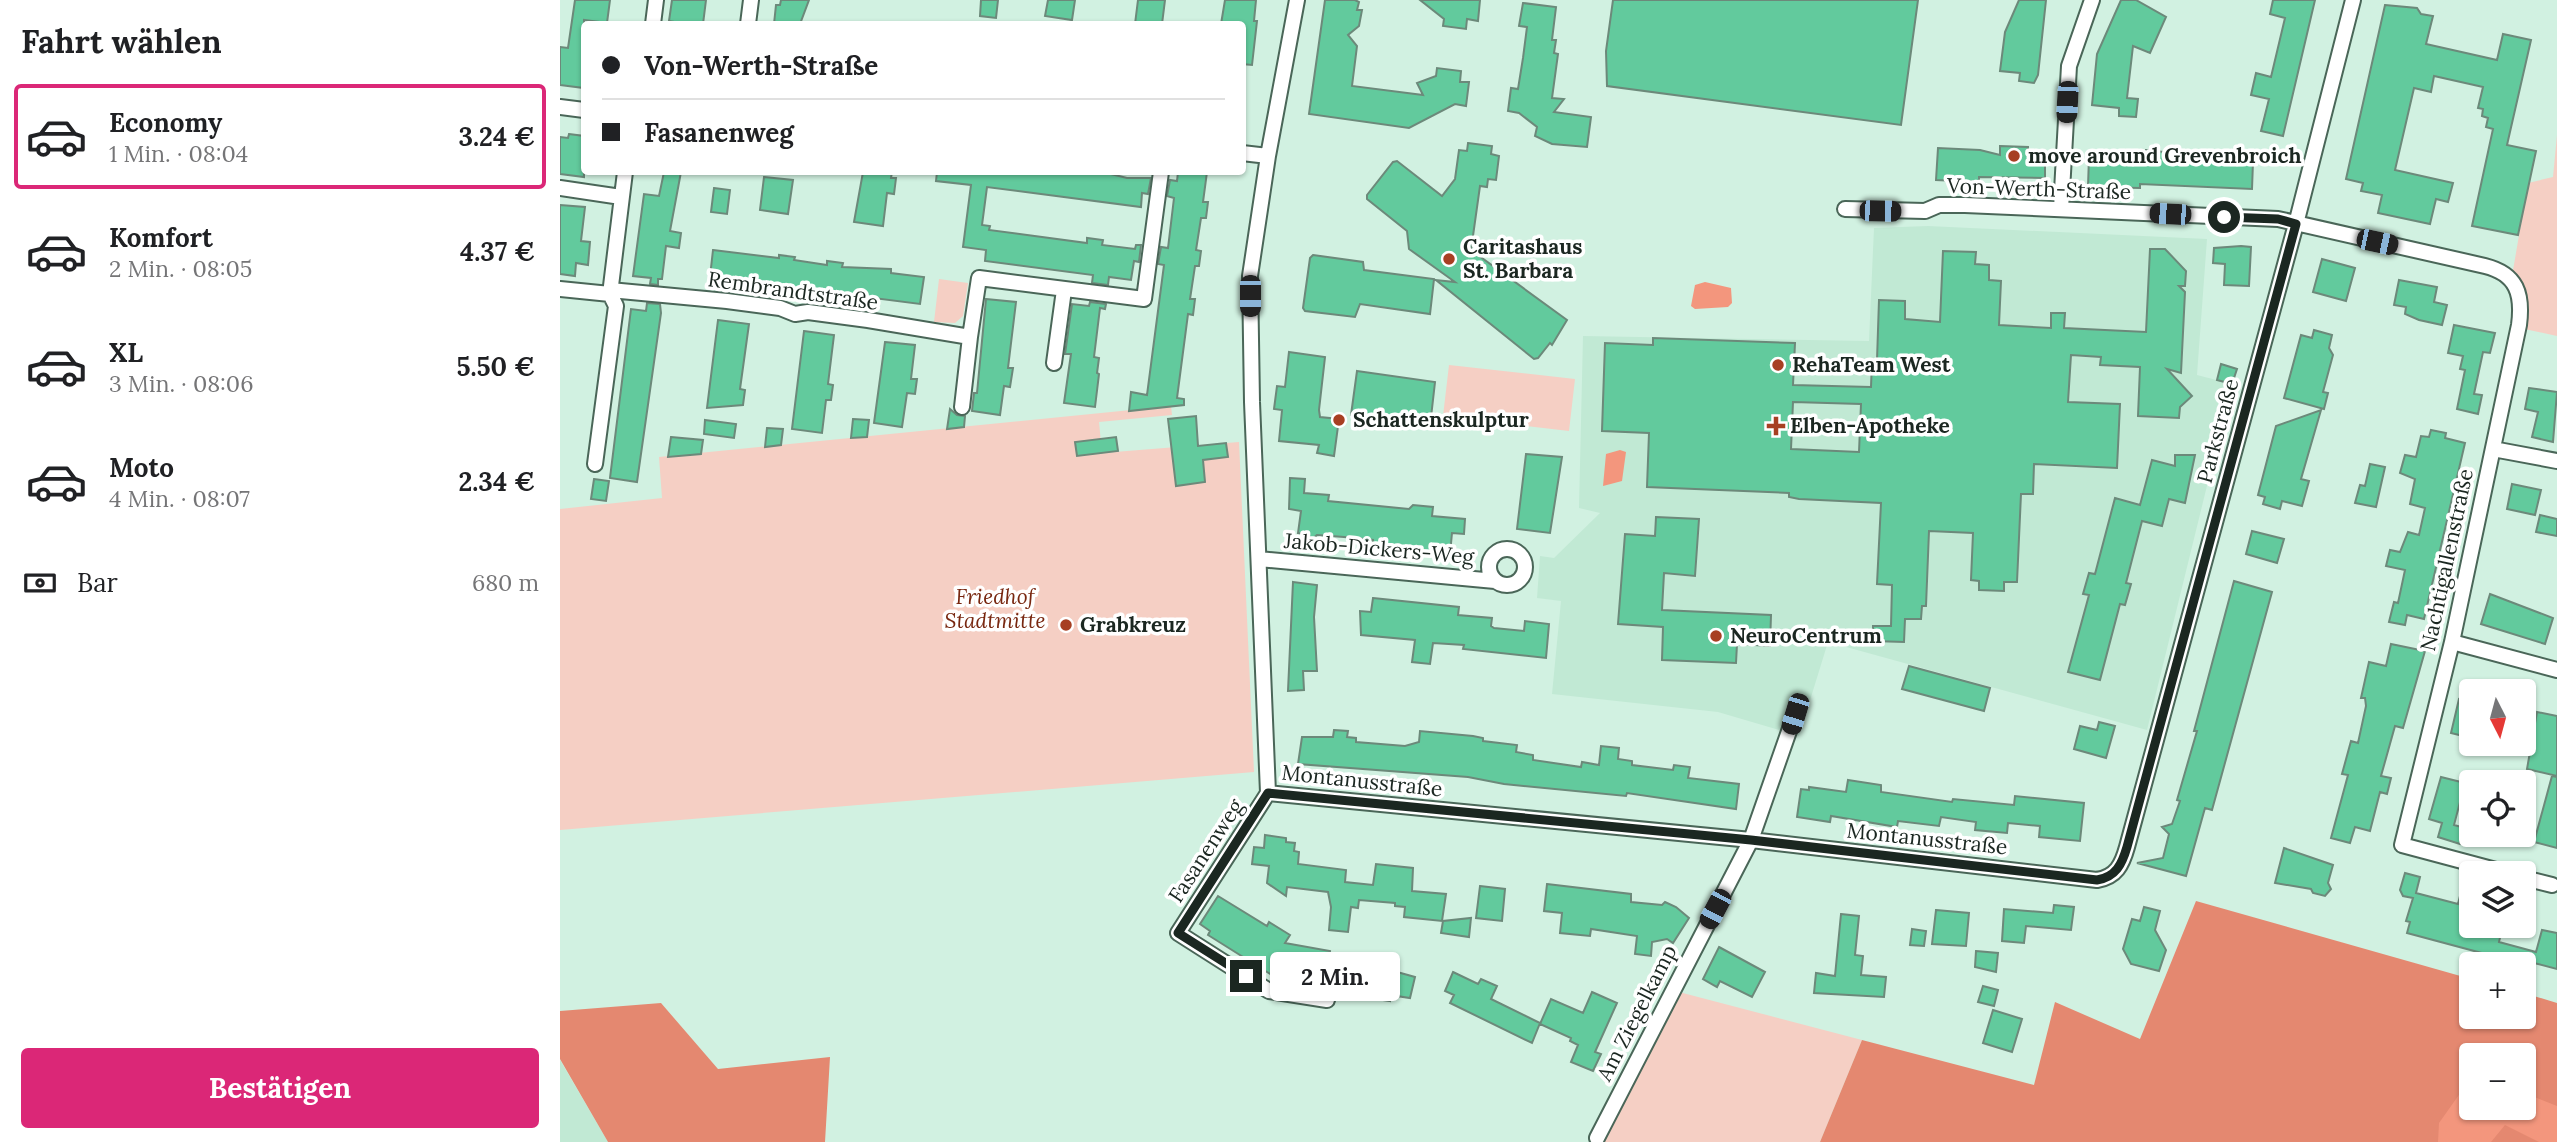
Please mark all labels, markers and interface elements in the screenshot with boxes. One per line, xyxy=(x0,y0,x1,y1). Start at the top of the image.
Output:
text: Fahrt wählen xyxy=(21,21,222,62)
text: Von-Werth-Straße xyxy=(644,49,878,82)
car xyxy=(2056,80,2079,124)
icon: car xyxy=(25,105,88,168)
text: Economy xyxy=(109,106,222,139)
text: Fasanenweg xyxy=(644,116,794,149)
text: 3.24 € xyxy=(458,120,535,153)
text: 1 Min. · 08:04 xyxy=(109,139,248,168)
place label: move around Grevenbroich xyxy=(2028,142,2301,169)
marker: move around Grevenbroich xyxy=(2006,148,2022,164)
street label: Von-Werth-Straße xyxy=(1945,172,2132,205)
car xyxy=(1859,200,1902,222)
route start xyxy=(2208,201,2240,233)
car xyxy=(2149,202,2192,226)
icon: car xyxy=(25,220,88,283)
text: Komfort xyxy=(109,221,213,254)
car xyxy=(2355,227,2400,257)
place label: Caritashaus St. Barbara xyxy=(1463,233,1582,284)
text: 4.37 € xyxy=(460,235,535,268)
marker: Caritashaus St. Barbara xyxy=(1441,251,1457,267)
text: 2 Min. · 08:05 xyxy=(109,254,252,283)
street label: Rembrandtstraße xyxy=(706,265,880,316)
car xyxy=(1240,275,1261,317)
icon: car xyxy=(25,335,88,398)
text: XL xyxy=(109,336,143,369)
text: 5.50 € xyxy=(456,350,535,383)
place label: RehaTeam West xyxy=(1792,351,1951,378)
marker: RehaTeam West xyxy=(1770,357,1786,373)
text: 3 Min. · 08:06 xyxy=(109,369,253,398)
street label: Parkstraße xyxy=(2191,376,2244,486)
place label: Schattenskulptur xyxy=(1353,406,1529,433)
marker: Schattenskulptur xyxy=(1331,412,1347,428)
place label: Elben-Apotheke xyxy=(1790,412,1950,439)
marker: Elben-Apotheke xyxy=(1768,418,1784,434)
icon: car xyxy=(25,450,88,513)
text: Moto xyxy=(109,451,174,484)
text: 2.34 € xyxy=(458,465,535,498)
street label: Nachtigallenstraße xyxy=(2414,466,2479,653)
text: 4 Min. · 08:07 xyxy=(109,484,250,513)
street label: Jakob-Dickers-Weg xyxy=(1282,527,1476,570)
icon: cash xyxy=(21,564,59,602)
text: Bar xyxy=(77,566,118,599)
text: 680 m xyxy=(472,568,539,597)
park label: Friedhof Stadtmitte xyxy=(945,583,1045,634)
place label: Grabkreuz xyxy=(1080,611,1186,638)
marker: Grabkreuz xyxy=(1058,617,1074,633)
place label: NeuroCentrum xyxy=(1730,622,1882,649)
marker: NeuroCentrum xyxy=(1708,628,1724,644)
north arrow xyxy=(2459,679,2536,756)
map controls xyxy=(2459,679,2536,1120)
car xyxy=(1779,691,1812,737)
street label: Montanusstraße xyxy=(1280,759,1444,802)
button: locate xyxy=(2459,770,2536,847)
street label: Fasanenweg xyxy=(1162,794,1249,908)
street label: Montanusstraße xyxy=(1845,817,2009,860)
button: layers xyxy=(2459,861,2536,938)
car xyxy=(1696,886,1735,932)
street label: Am Ziegelkamp xyxy=(1590,940,1683,1086)
callout: 2 Min. xyxy=(1270,951,1400,1000)
button: + xyxy=(2459,952,2536,1029)
route end xyxy=(1230,960,1262,992)
text: 2 Min. xyxy=(1301,962,1369,991)
button: − xyxy=(2459,1043,2536,1120)
button: Bestätigen xyxy=(21,1048,539,1128)

